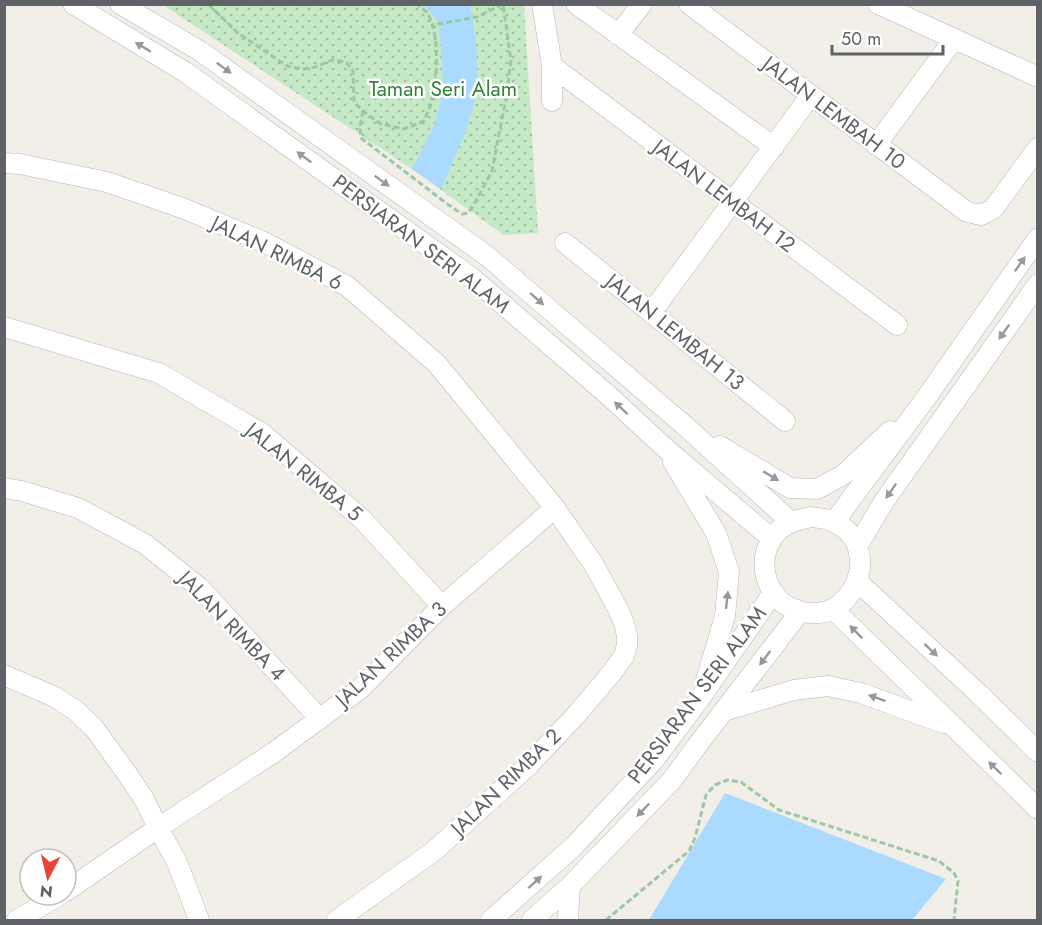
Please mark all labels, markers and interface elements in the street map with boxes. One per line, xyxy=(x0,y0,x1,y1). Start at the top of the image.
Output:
scale bar xyxy=(832,18,943,56)
text: 50 m xyxy=(841,26,881,52)
one-way arrow xyxy=(135,41,151,52)
street label: JALAN LEMBAH 10 xyxy=(754,47,912,177)
one-way arrow xyxy=(215,62,231,74)
park label: Taman Seri Alam xyxy=(369,74,517,104)
street label: JALAN LEMBAH 12 xyxy=(644,131,801,260)
one-way arrow xyxy=(296,151,312,163)
street label: PERSIARAN SERI ALAM xyxy=(326,167,516,321)
one-way arrow xyxy=(375,175,390,187)
street label: JALAN RIMBA 6 xyxy=(203,207,348,298)
one-way arrow xyxy=(1014,256,1025,272)
street label: JALAN LEMBAH 13 xyxy=(597,265,751,397)
one-way arrow xyxy=(529,293,545,306)
one-way arrow xyxy=(998,324,1010,340)
one-way arrow xyxy=(615,401,629,415)
street label: JALAN RIMBA 5 xyxy=(237,414,369,529)
one-way arrow xyxy=(763,471,780,481)
one-way arrow xyxy=(885,483,897,499)
street label: JALAN RIMBA 4 xyxy=(169,562,293,688)
one-way arrow xyxy=(722,590,732,609)
street label: JALAN RIMBA 3 xyxy=(327,594,453,716)
street label: PERSIARAN SERI ALAM xyxy=(620,600,774,790)
one-way arrow xyxy=(848,625,863,639)
one-way arrow xyxy=(924,643,939,657)
one-way arrow xyxy=(759,651,771,666)
one-way arrow xyxy=(868,693,886,703)
street label: JALAN RIMBA 2 xyxy=(442,722,568,844)
one-way arrow xyxy=(989,762,1003,776)
one-way arrow xyxy=(636,803,650,818)
north arrow xyxy=(18,847,78,907)
one-way arrow xyxy=(527,876,542,889)
text: N xyxy=(39,879,54,904)

